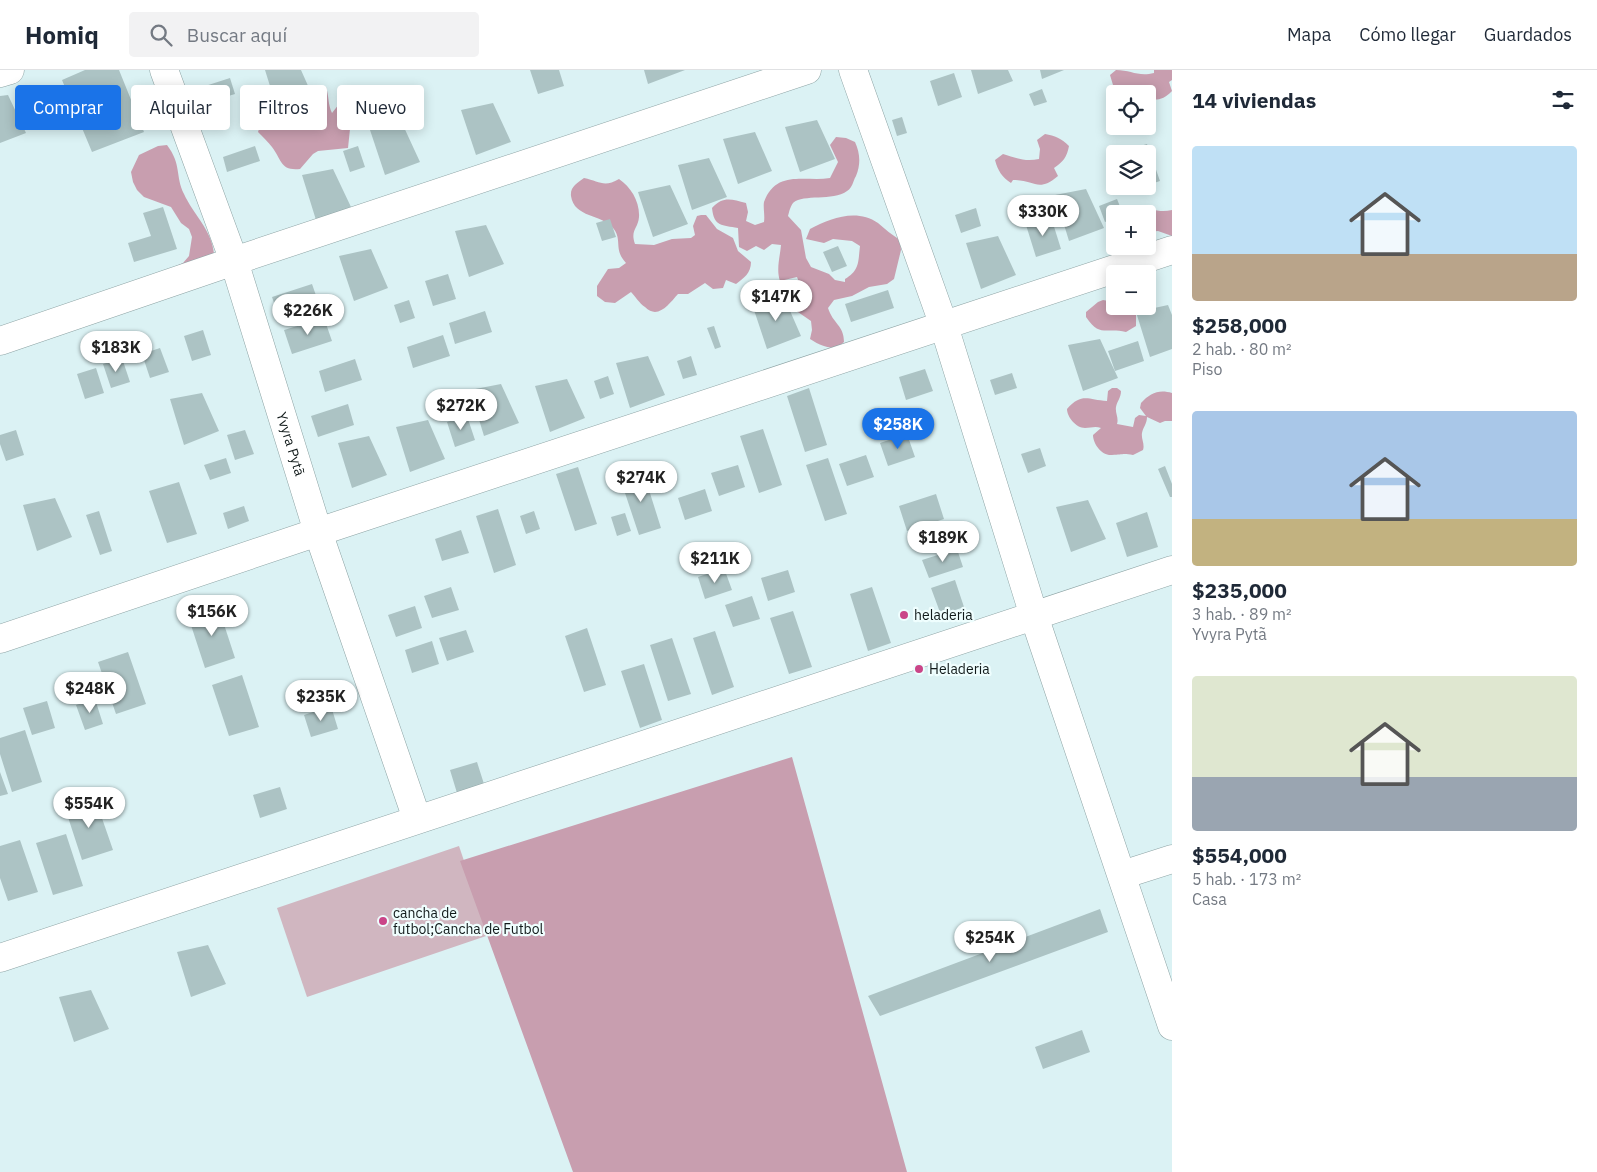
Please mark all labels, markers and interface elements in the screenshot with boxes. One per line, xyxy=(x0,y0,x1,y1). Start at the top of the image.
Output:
search box xyxy=(129,12,479,57)
text: Homiq xyxy=(25,19,99,51)
icon: search xyxy=(147,21,175,49)
text: Buscar aquí xyxy=(187,23,287,47)
text: Mapa xyxy=(1287,23,1331,46)
text: Cómo llegar xyxy=(1359,23,1456,46)
text: Guardados xyxy=(1484,23,1572,46)
chip: Comprar xyxy=(15,85,121,130)
chip: Alquilar xyxy=(131,85,230,130)
chip: Filtros xyxy=(240,85,327,130)
chip: Nuevo xyxy=(337,85,424,130)
map controls xyxy=(1106,85,1156,315)
button: locate xyxy=(1106,85,1156,135)
text: 14 viviendas xyxy=(1192,86,1316,114)
icon: filters xyxy=(1549,86,1577,114)
button: layers xyxy=(1106,145,1156,195)
icon: home xyxy=(1340,179,1430,269)
pin: $330K xyxy=(1008,194,1078,237)
text: $330K xyxy=(1018,201,1068,221)
button: + xyxy=(1106,205,1156,255)
button: − xyxy=(1106,265,1156,315)
pin: $147K xyxy=(741,280,811,322)
text: $147K xyxy=(751,286,801,306)
pin: $226K xyxy=(273,294,343,336)
text: $226K xyxy=(283,300,333,320)
text: $258,000 xyxy=(1192,311,1287,339)
pin: $183K xyxy=(81,330,151,373)
text: $183K xyxy=(91,337,141,357)
text: 2 hab. · 80 m² xyxy=(1192,339,1292,359)
text: Piso xyxy=(1192,359,1222,379)
pin: $272K xyxy=(426,388,496,431)
text: $272K xyxy=(436,395,486,415)
pin: $258K xyxy=(863,408,933,450)
street label: Yvyra Pytã xyxy=(272,410,309,478)
text: $258K xyxy=(873,414,923,434)
icon: home xyxy=(1340,444,1430,534)
pin: $274K xyxy=(606,460,676,503)
text: $274K xyxy=(616,467,666,487)
pin: $189K xyxy=(908,520,978,563)
text: $189K xyxy=(918,527,968,547)
pin: $211K xyxy=(680,542,750,584)
text: $211K xyxy=(690,548,740,568)
text: $235,000 xyxy=(1192,576,1287,604)
pin: $156K xyxy=(177,594,247,637)
text: $156K xyxy=(187,601,237,621)
text: 3 hab. · 89 m² xyxy=(1192,604,1292,624)
place label: heladeria xyxy=(914,606,973,624)
marker: heladeria xyxy=(898,609,910,621)
text: Yvyra Pytã xyxy=(1192,624,1267,644)
place label: Heladeria xyxy=(929,660,990,678)
marker: Heladeria xyxy=(913,663,925,675)
pin: $248K xyxy=(55,672,125,714)
text: $248K xyxy=(65,678,115,698)
pin: $235K xyxy=(286,680,356,722)
text: $235K xyxy=(296,686,346,706)
icon: home xyxy=(1340,709,1430,799)
pin: $554K xyxy=(54,786,124,829)
text: $554K xyxy=(64,793,114,813)
text: $554,000 xyxy=(1192,841,1287,869)
text: 5 hab. · 173 m² xyxy=(1192,869,1301,889)
text: Casa xyxy=(1192,889,1227,909)
place label: cancha de futbol;Cancha de Futbol xyxy=(393,904,544,938)
marker: cancha de futbol;Cancha de Futbol xyxy=(377,915,389,927)
pin: $254K xyxy=(955,920,1025,963)
text: $254K xyxy=(965,927,1015,947)

